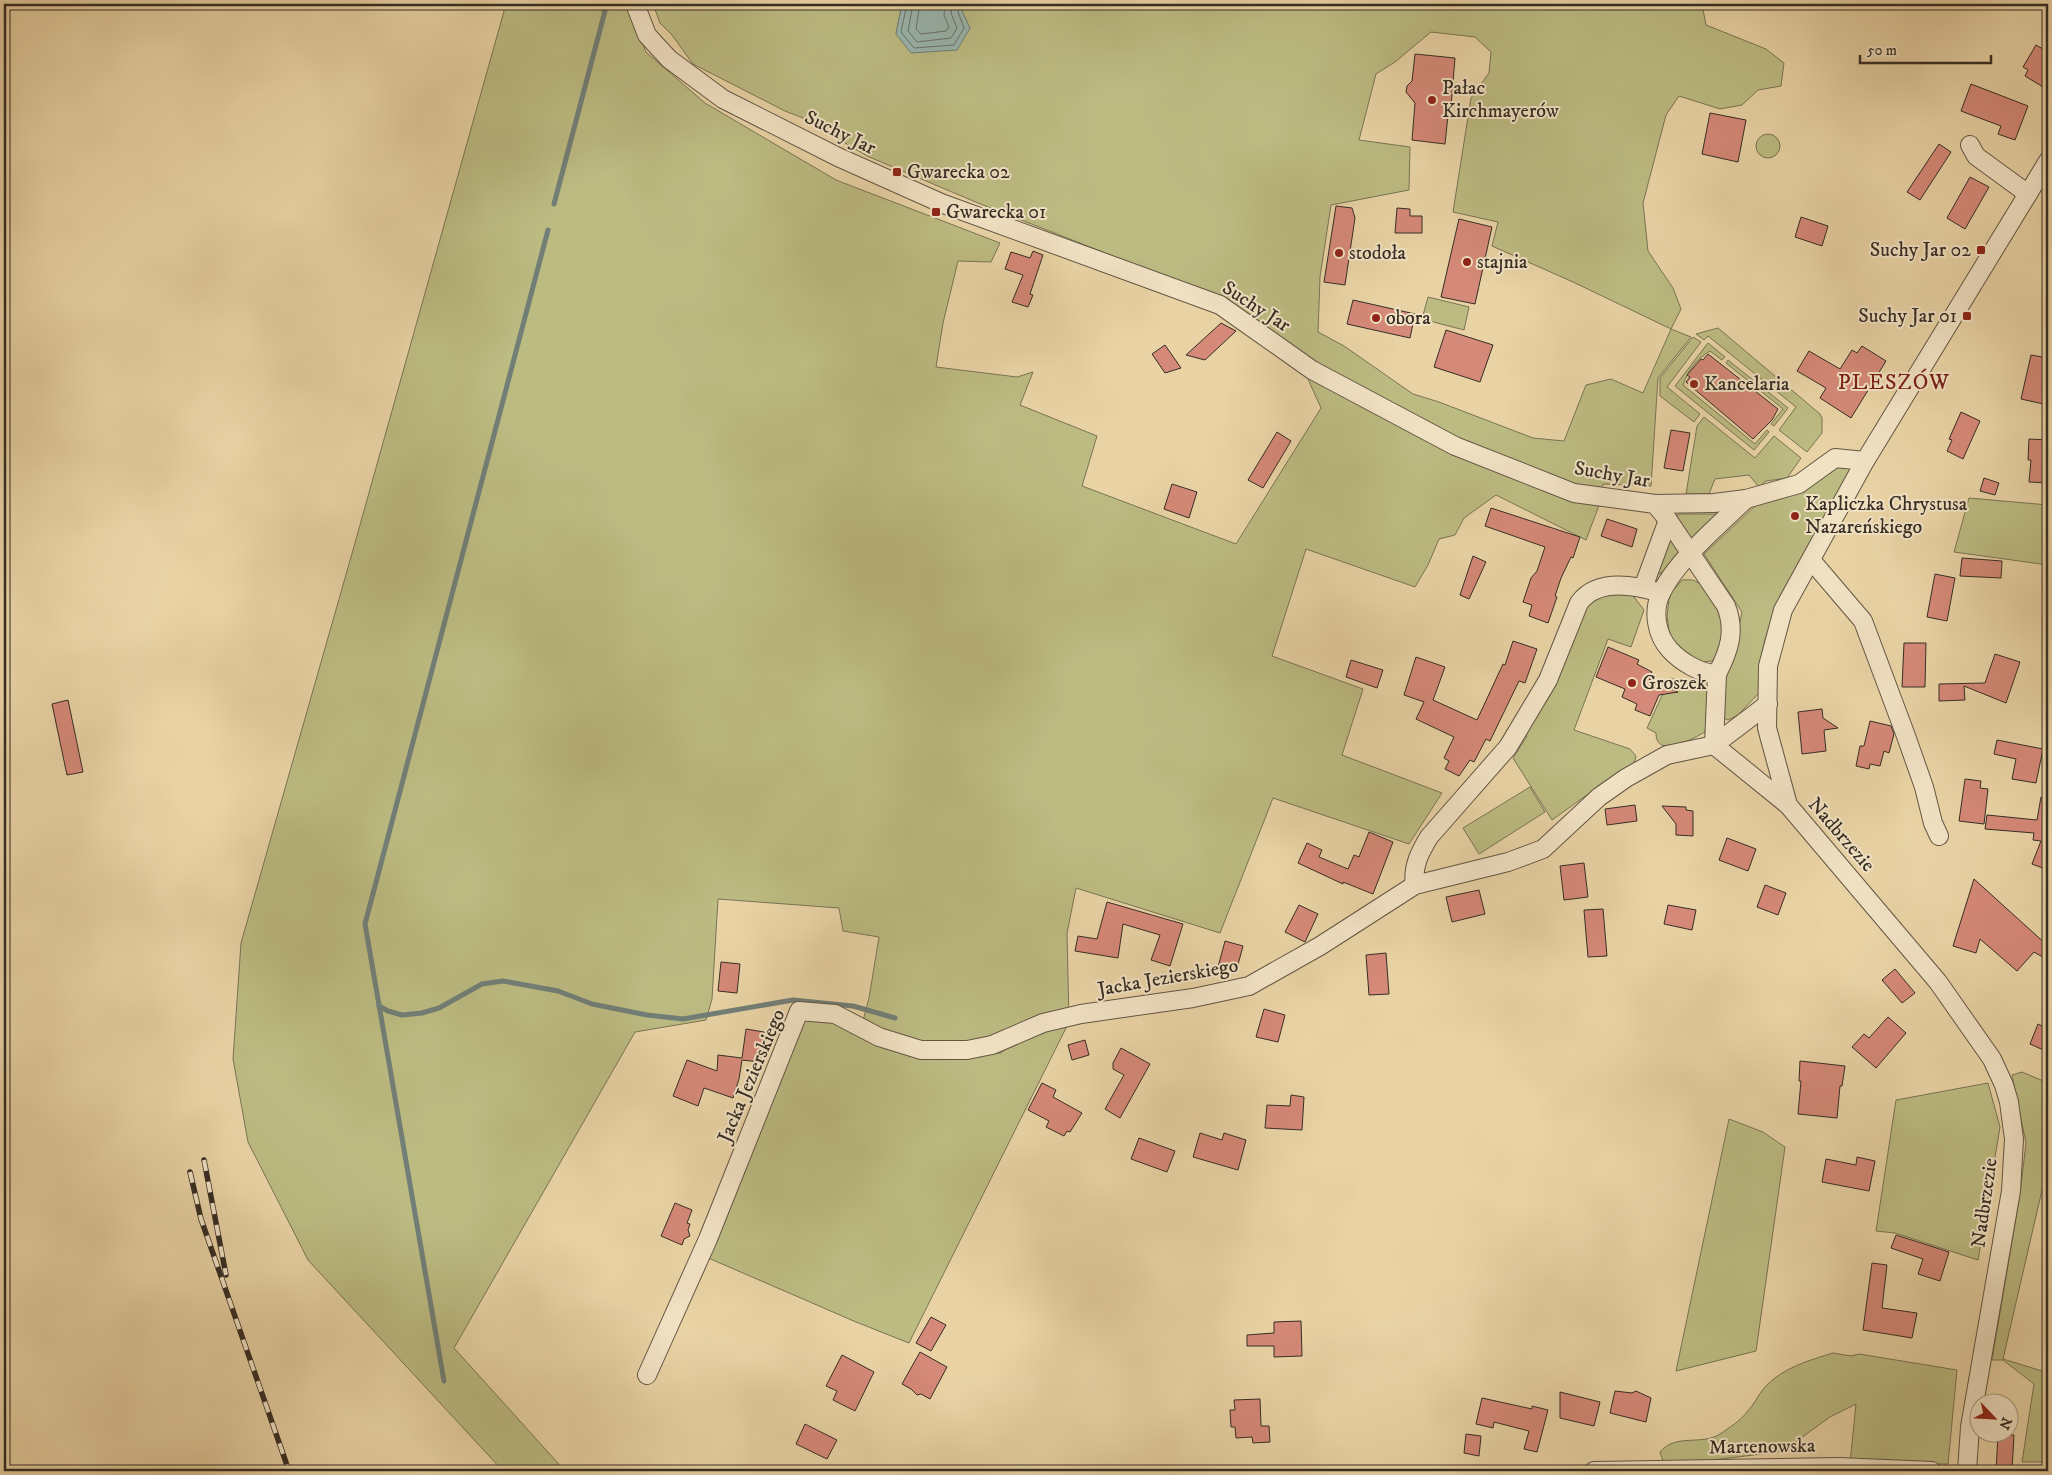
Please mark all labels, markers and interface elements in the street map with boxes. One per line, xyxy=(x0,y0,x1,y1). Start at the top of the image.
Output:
scale bar xyxy=(1860,32,1991,64)
text: 50 m xyxy=(1867,41,1897,60)
place label: Pałac Kirchmayerów xyxy=(1442,76,1559,124)
marker: Pałac Kirchmayerów xyxy=(1426,94,1438,106)
street label: Suchy Jar xyxy=(800,105,880,161)
place label: Gwarecka 02 xyxy=(907,160,1010,185)
marker: Gwarecka 02 xyxy=(891,166,903,178)
place label: Gwarecka 01 xyxy=(946,200,1046,225)
marker: Gwarecka 01 xyxy=(930,206,942,218)
place label: Suchy Jar 02 xyxy=(1870,238,1971,263)
place label: stodoła xyxy=(1349,241,1406,266)
marker: Suchy Jar 02 xyxy=(1975,244,1987,256)
marker: stodoła xyxy=(1333,247,1345,259)
place label: stajnia xyxy=(1477,250,1528,275)
marker: stajnia xyxy=(1461,256,1473,268)
street label: Suchy Jar xyxy=(1217,276,1295,339)
place label: Suchy Jar 01 xyxy=(1858,304,1957,329)
place label: obora xyxy=(1386,306,1431,331)
marker: Suchy Jar 01 xyxy=(1961,310,1973,322)
marker: obora xyxy=(1370,312,1382,324)
district label: PLESZÓW xyxy=(1838,368,1950,396)
place label: Kancelaria xyxy=(1704,372,1790,397)
marker: Kancelaria xyxy=(1688,378,1700,390)
street label: Suchy Jar xyxy=(1572,456,1652,494)
place label: Kapliczka Chrystusa Nazareńskiego xyxy=(1805,492,1968,540)
marker: Kapliczka Chrystusa Nazareńskiego xyxy=(1789,510,1801,522)
place label: Groszek xyxy=(1642,671,1707,696)
marker: Groszek xyxy=(1626,677,1638,689)
street label: Nadbrzezie xyxy=(1802,793,1880,877)
street label: Jacka Jezierskiego xyxy=(1094,953,1240,1003)
street label: Jacka Jezierskiego xyxy=(712,1006,791,1148)
street label: Nadbrzezie xyxy=(1966,1157,2004,1249)
north arrow xyxy=(1970,1392,2020,1442)
text: N xyxy=(1994,1414,2015,1433)
street label: Martenowska xyxy=(1708,1434,1816,1460)

